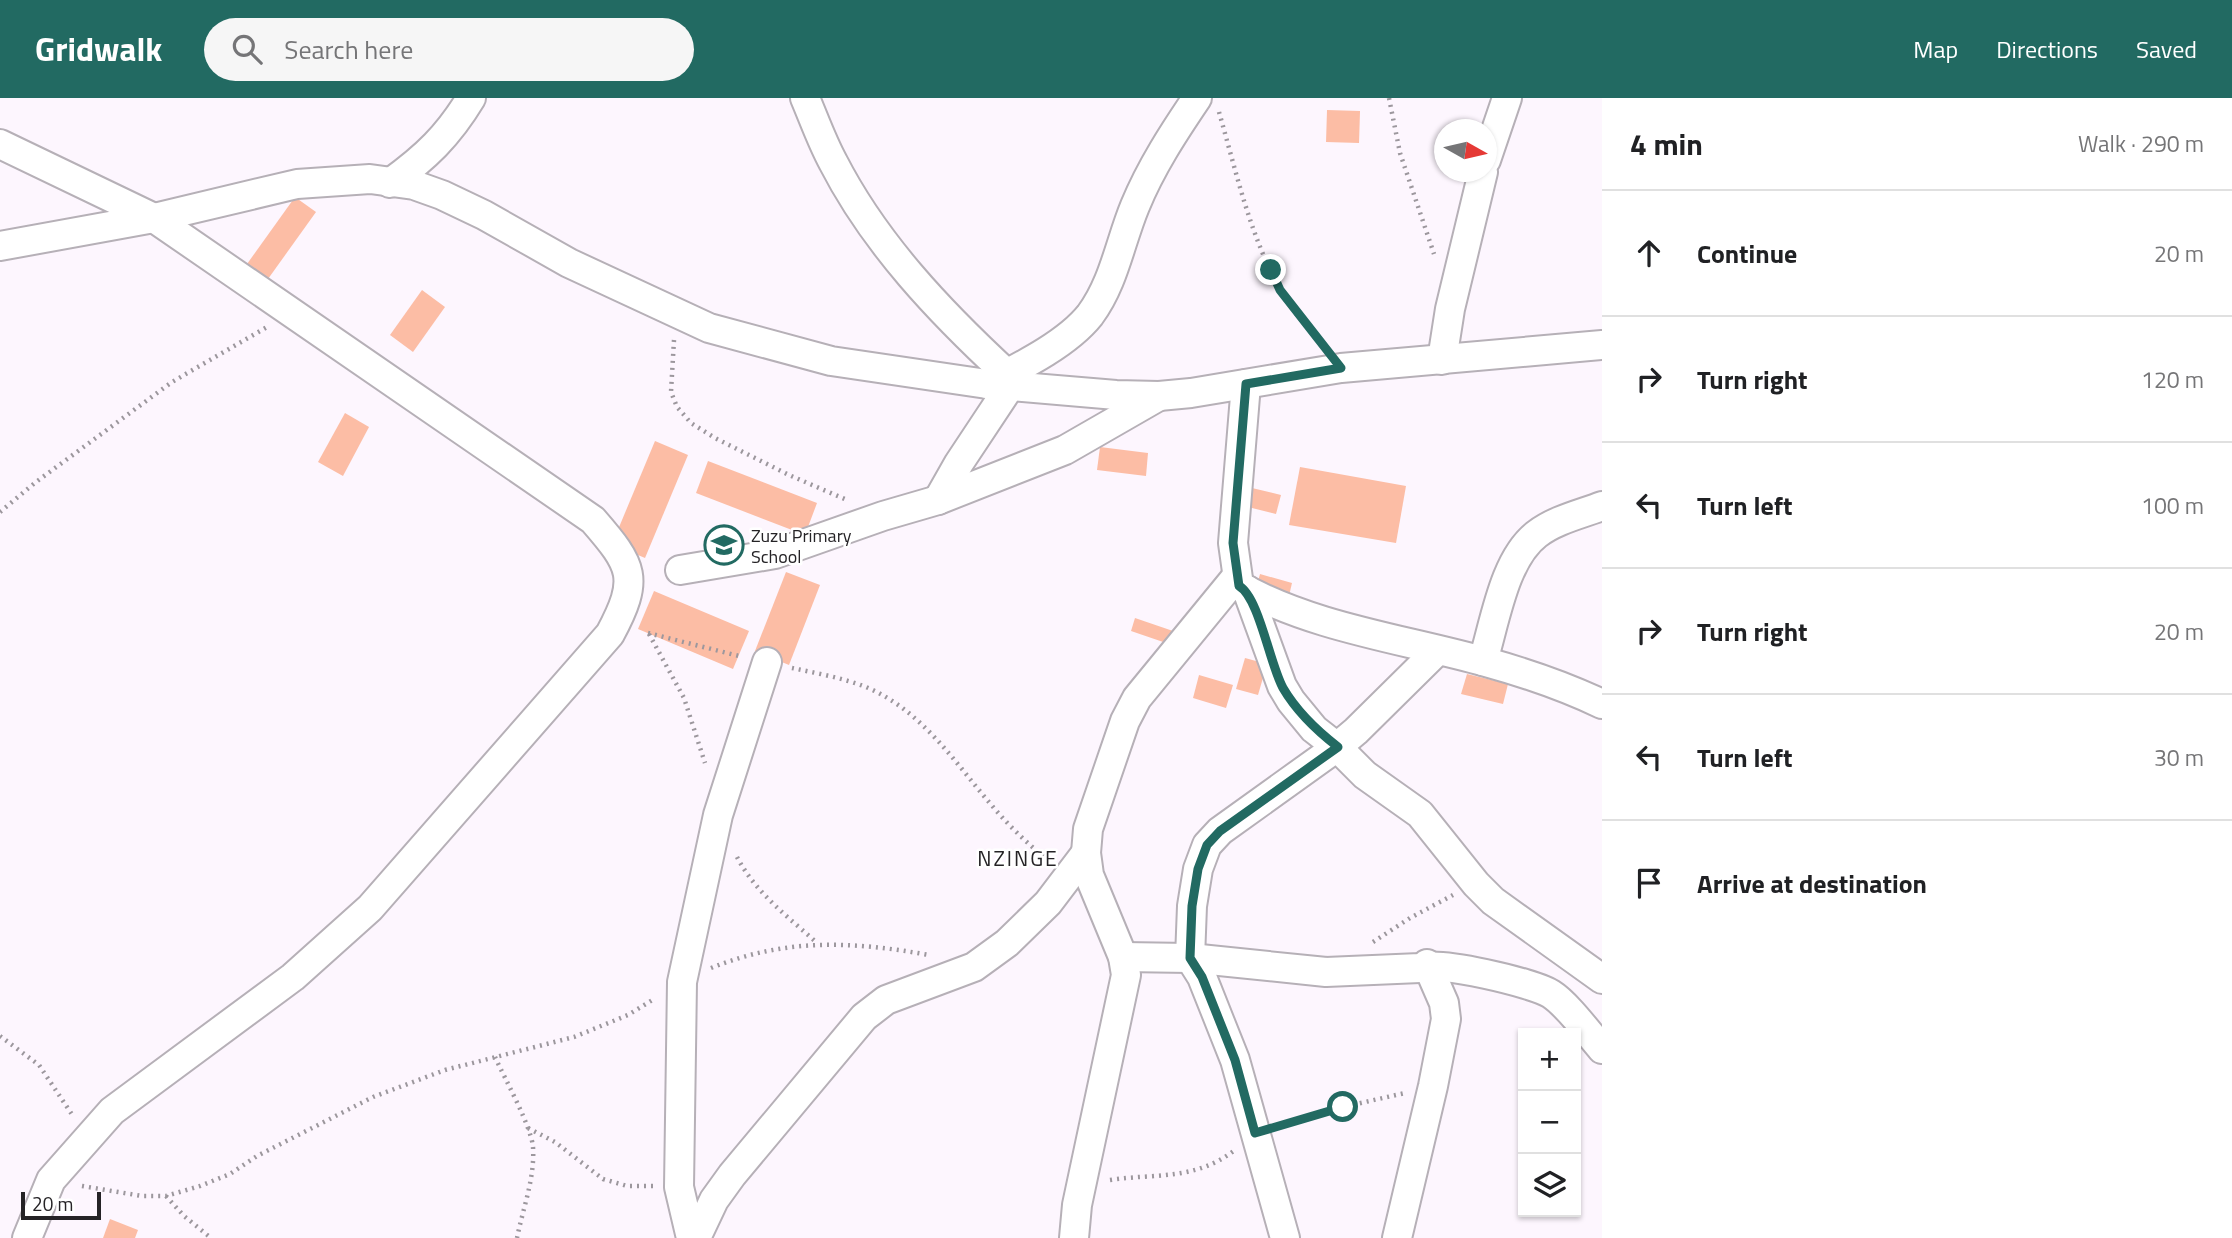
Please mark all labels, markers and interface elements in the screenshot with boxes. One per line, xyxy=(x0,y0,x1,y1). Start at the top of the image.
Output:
search box xyxy=(204,18,694,81)
text: Gridwalk xyxy=(35,24,162,74)
icon: search xyxy=(228,30,266,68)
text: Search here xyxy=(284,30,413,69)
text: Map xyxy=(1913,31,1958,67)
text: Directions xyxy=(1996,31,2098,67)
text: Saved xyxy=(2136,31,2197,67)
north arrow xyxy=(1434,119,1497,182)
text: 4 min xyxy=(1630,121,1703,167)
text: Walk · 290 m xyxy=(2078,126,2204,161)
icon: ahead xyxy=(1630,234,1668,272)
text: Continue xyxy=(1697,234,1797,273)
text: 20 m xyxy=(2154,236,2204,271)
route end xyxy=(1255,254,1286,285)
icon: right xyxy=(1630,360,1668,398)
text: Turn right xyxy=(1697,360,1808,399)
text: 120 m xyxy=(2141,362,2204,397)
icon: left xyxy=(1630,486,1668,524)
text: Turn left xyxy=(1697,486,1792,525)
text: 100 m xyxy=(2141,488,2204,523)
place label: Zuzu Primary School xyxy=(751,522,852,570)
school or university icon: Zuzu Primary School xyxy=(703,524,745,566)
icon: right xyxy=(1630,612,1668,650)
text: Turn right xyxy=(1697,612,1808,651)
text: 20 m xyxy=(2154,614,2204,649)
icon: left xyxy=(1630,738,1668,776)
text: Turn left xyxy=(1697,738,1792,777)
text: 30 m xyxy=(2154,740,2204,775)
district label: NZINGE xyxy=(977,842,1059,874)
icon: arrive xyxy=(1630,864,1668,902)
text: Arrive at destination xyxy=(1697,864,1927,903)
map controls xyxy=(1518,1028,1581,1217)
button: + xyxy=(1518,1028,1581,1091)
route start xyxy=(1327,1091,1358,1122)
button: − xyxy=(1518,1091,1581,1154)
button: layers xyxy=(1518,1154,1581,1217)
scale bar xyxy=(21,1189,102,1221)
text: 20 m xyxy=(32,1189,73,1218)

